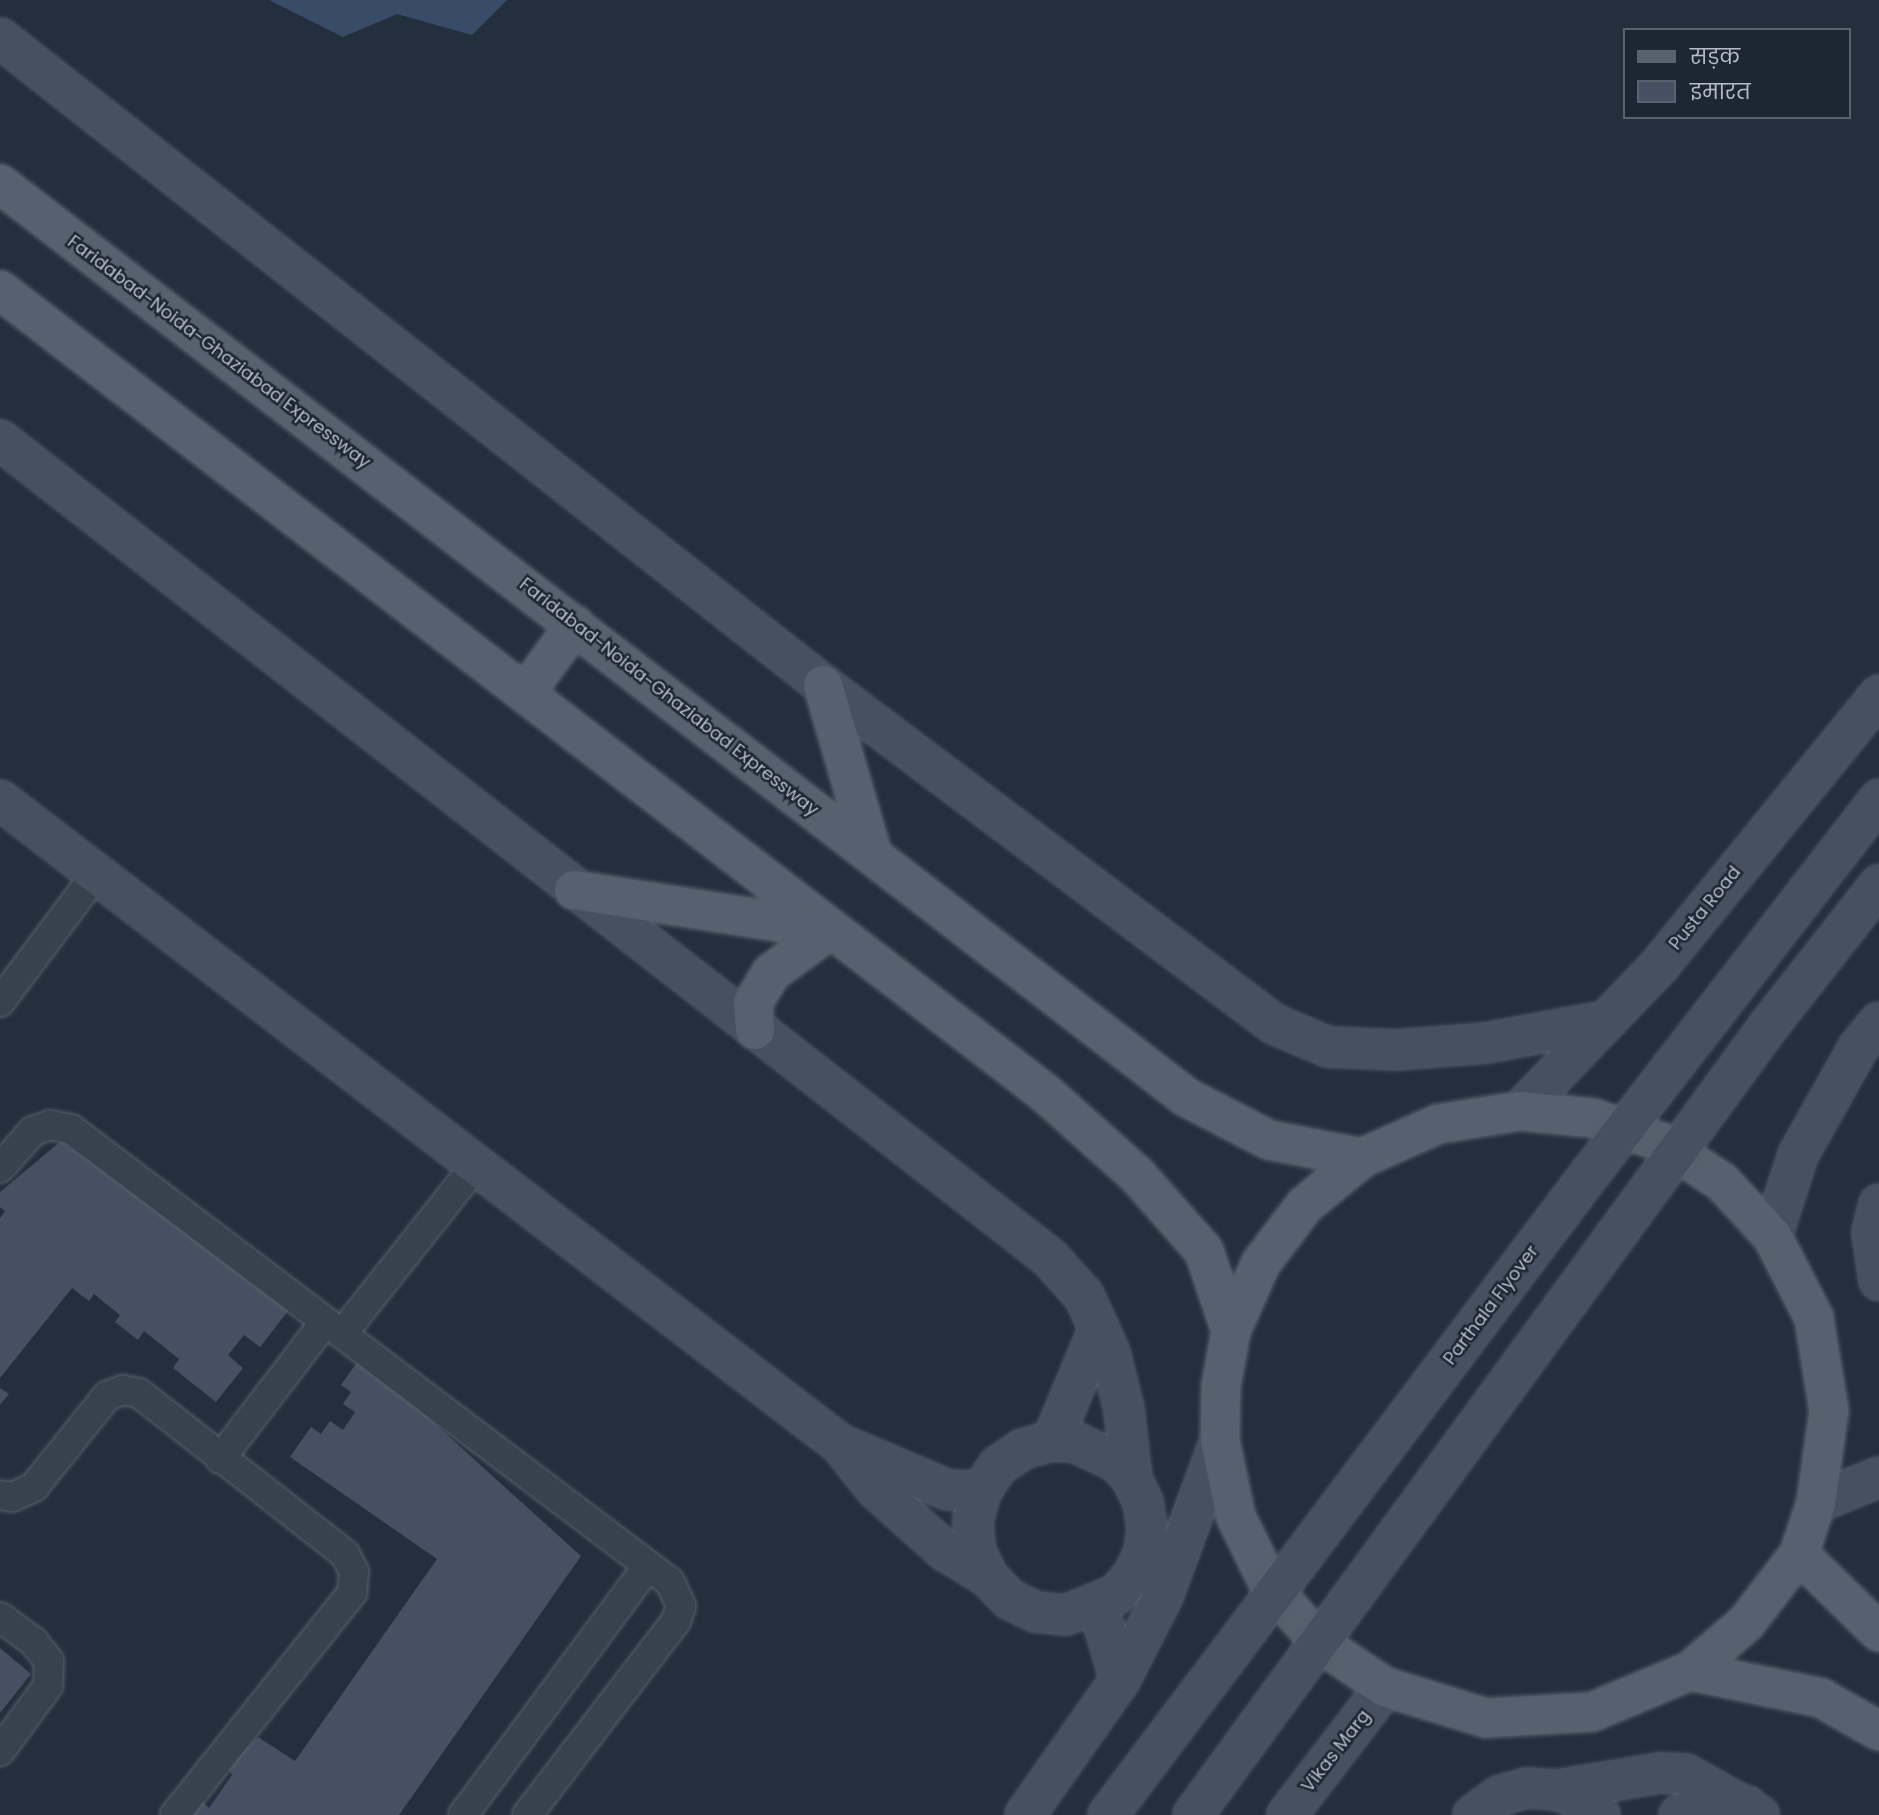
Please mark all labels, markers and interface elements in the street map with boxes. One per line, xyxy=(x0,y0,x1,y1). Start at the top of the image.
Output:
legend xyxy=(1624,28,1851,119)
text: सड़क xyxy=(1690,42,1740,71)
text: इमारत xyxy=(1690,77,1751,106)
street label: Faridabad-Noida-Ghaziabad Expressway xyxy=(63,231,375,473)
street label: Faridabad-Noida-Ghaziabad Expressway xyxy=(515,574,823,820)
street label: Pusta Road xyxy=(1665,862,1745,954)
street label: Parthala Flyover xyxy=(1439,1241,1543,1369)
street label: Vikas Marg xyxy=(1297,1705,1375,1797)

